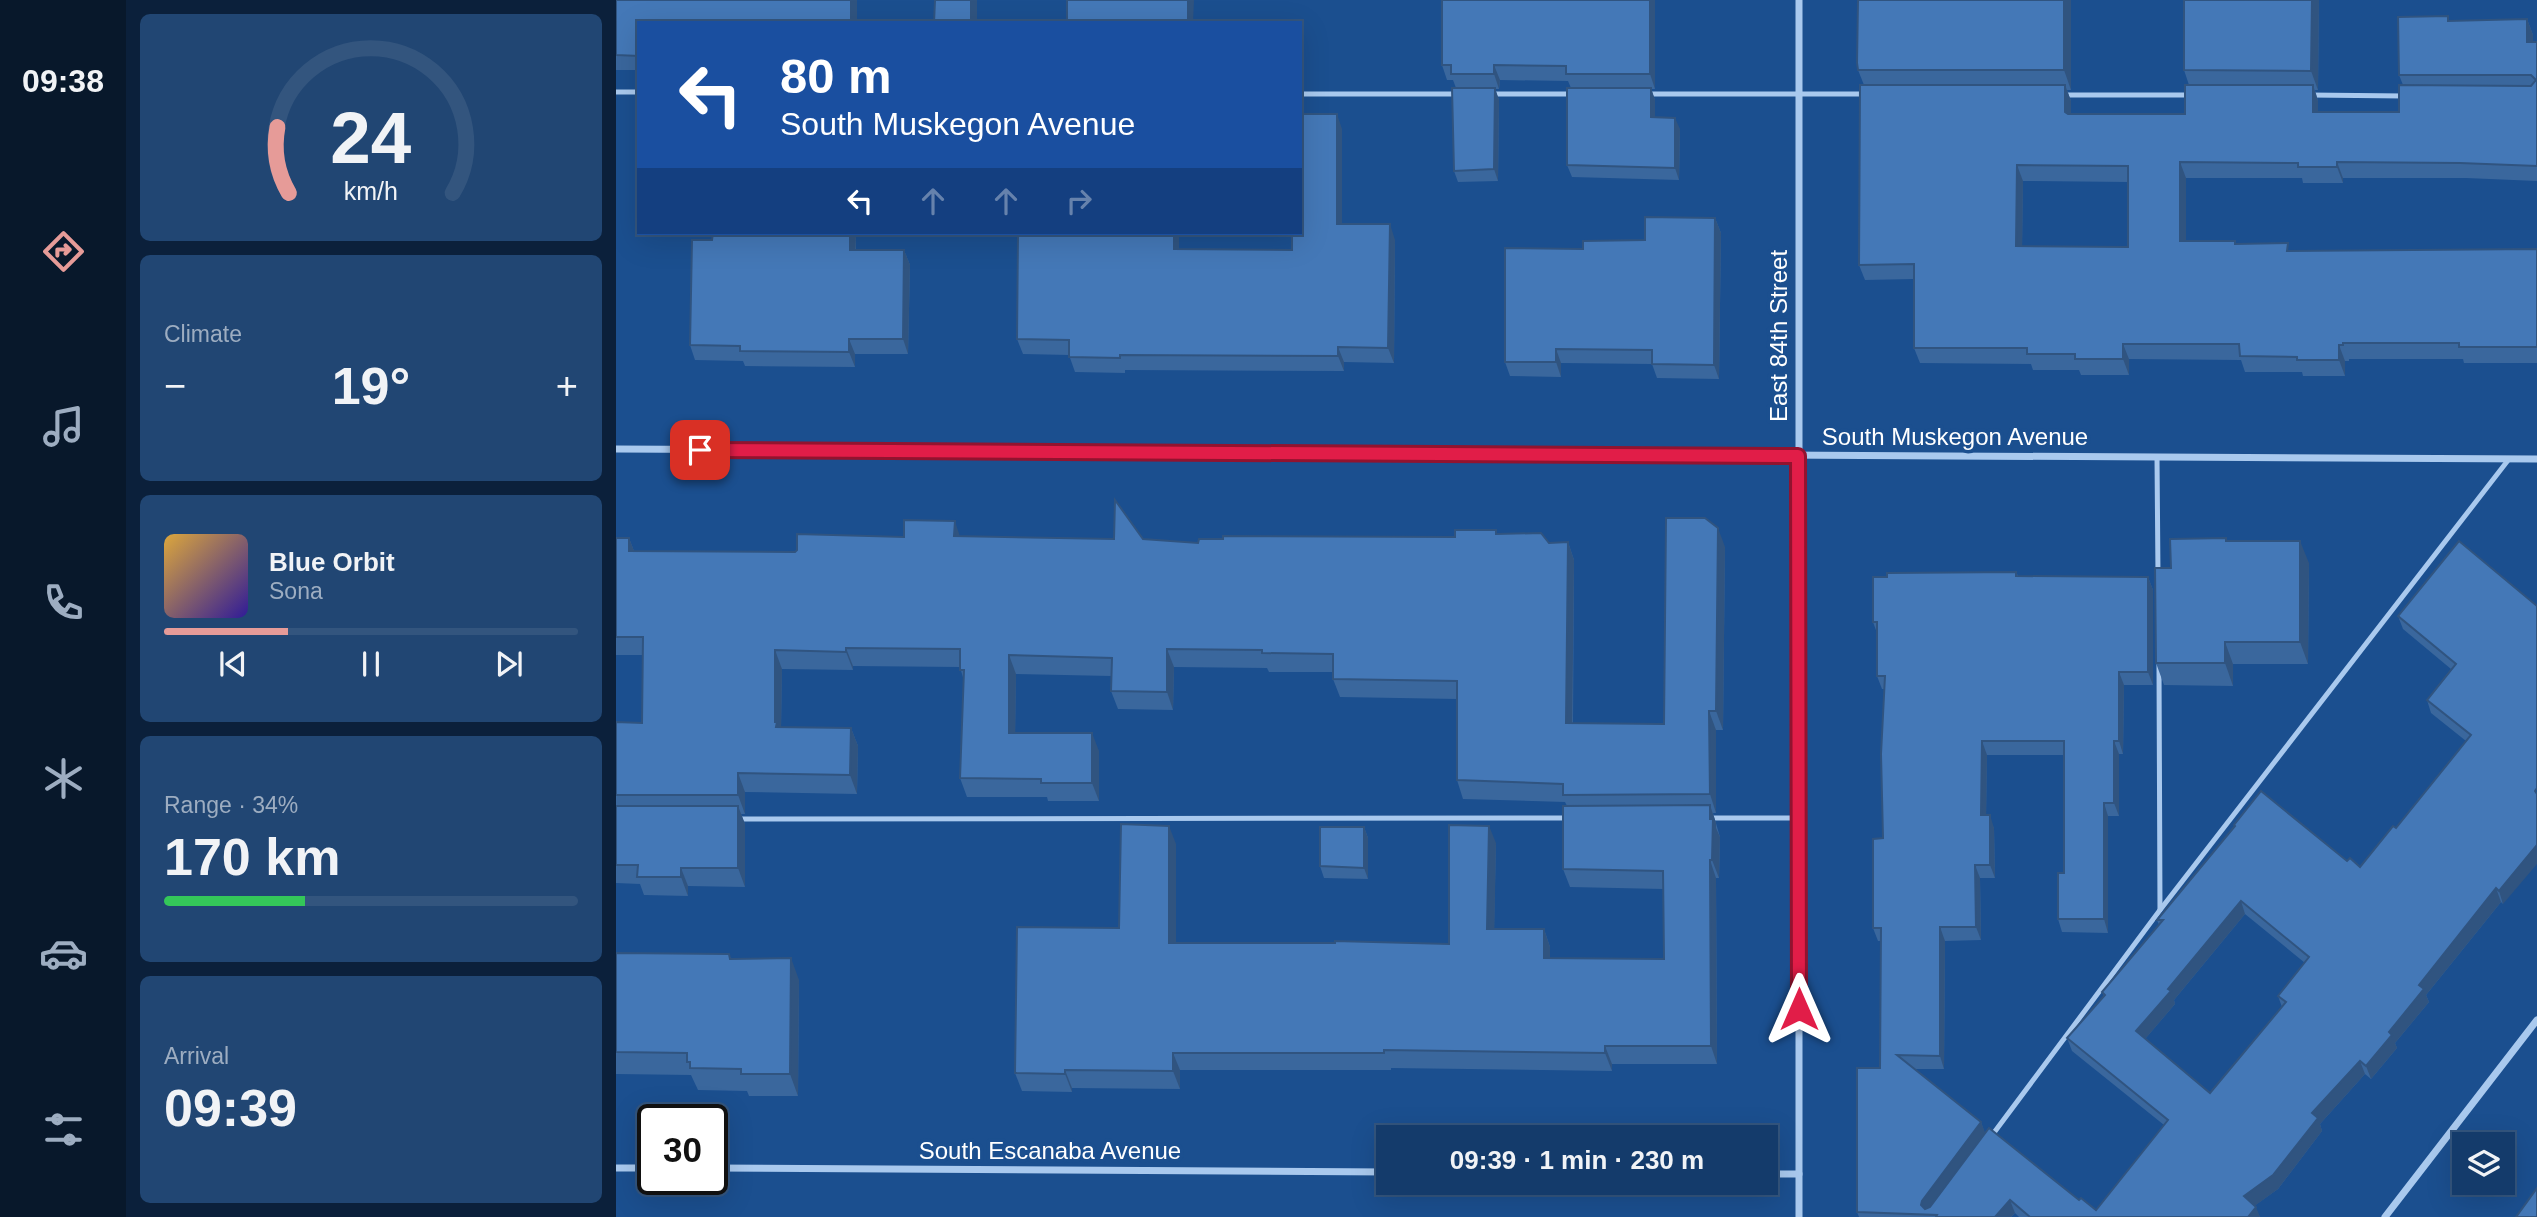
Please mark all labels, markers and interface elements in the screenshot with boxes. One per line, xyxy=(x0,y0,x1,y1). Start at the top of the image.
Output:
icon: left xyxy=(665,49,756,140)
text: 80 m xyxy=(780,49,892,103)
text: 09:38 xyxy=(22,63,104,99)
text: 24 xyxy=(331,98,412,179)
text: South Muskegon Avenue xyxy=(780,106,1135,142)
text: km/h xyxy=(344,177,398,205)
icon: left xyxy=(841,182,879,220)
icon: ahead xyxy=(914,182,952,220)
icon: ahead xyxy=(987,182,1025,220)
icon: right xyxy=(1060,182,1098,220)
icon: directions xyxy=(39,227,88,276)
street label: East 84th Street xyxy=(1765,250,1792,422)
text: Climate xyxy=(164,321,242,347)
text: 19° xyxy=(332,357,410,415)
text: − xyxy=(164,365,186,407)
text: + xyxy=(556,365,578,407)
icon: music xyxy=(39,402,88,451)
pin xyxy=(670,420,730,480)
street label: South Muskegon Avenue xyxy=(1822,423,2088,450)
icon: arrive xyxy=(681,431,719,469)
text: Blue Orbit xyxy=(269,547,395,577)
icon: phone xyxy=(39,578,88,627)
text: Sona xyxy=(269,578,323,604)
icon: previous xyxy=(214,645,252,683)
icon: pause xyxy=(352,645,390,683)
icon: next xyxy=(490,645,528,683)
icon: climate xyxy=(39,754,88,803)
text: Range · 34% xyxy=(164,792,298,818)
text: 170 km xyxy=(164,828,340,886)
icon: car xyxy=(39,929,88,978)
position arrow xyxy=(1762,972,1836,1046)
text: Arrival xyxy=(164,1043,229,1069)
text: 09:39 xyxy=(164,1079,297,1137)
speed limit sign: 30 xyxy=(637,1104,728,1195)
icon: filters xyxy=(39,1105,88,1154)
map controls xyxy=(2452,1132,2515,1195)
button: layers xyxy=(2452,1132,2515,1195)
street label: South Escanaba Avenue xyxy=(919,1137,1181,1164)
text: 09:39 · 1 min · 230 m xyxy=(1450,1145,1704,1175)

